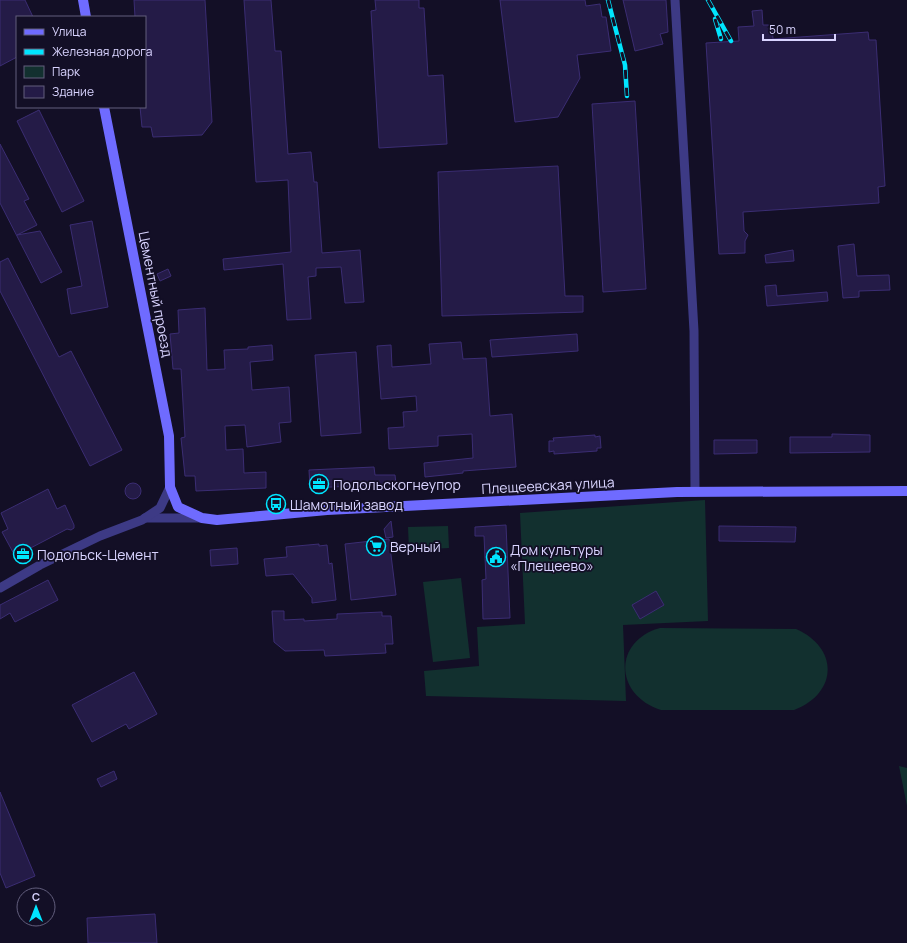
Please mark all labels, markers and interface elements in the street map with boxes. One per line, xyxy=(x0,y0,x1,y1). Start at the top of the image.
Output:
legend xyxy=(16,16,146,108)
scale bar xyxy=(763,16,835,42)
text: 50 m xyxy=(769,21,796,38)
text: Улица xyxy=(52,23,86,40)
text: Железная дорога xyxy=(52,43,152,60)
text: Парк xyxy=(52,63,81,80)
text: Здание xyxy=(52,83,94,100)
street label: Цементный проезд xyxy=(135,230,177,358)
street label: Плещеевская улица xyxy=(481,472,615,498)
office icon: Подольскогнеупор xyxy=(308,473,330,495)
place label: Подольскогнеупор xyxy=(333,475,461,494)
bus stop icon: Шамотный завод xyxy=(265,493,287,515)
place label: Шамотный завод xyxy=(290,495,403,514)
supermarket icon: Верный xyxy=(365,535,387,557)
place label: Верный xyxy=(390,537,441,556)
place label: Дом культуры «Плещеево» xyxy=(510,540,603,575)
office icon: Подольск-Цемент xyxy=(12,543,34,565)
place label: Подольск-Цемент xyxy=(37,545,159,564)
public building icon: Дом культуры «Плещеево» xyxy=(485,546,507,568)
north arrow xyxy=(16,887,56,927)
text: С xyxy=(32,889,40,904)

